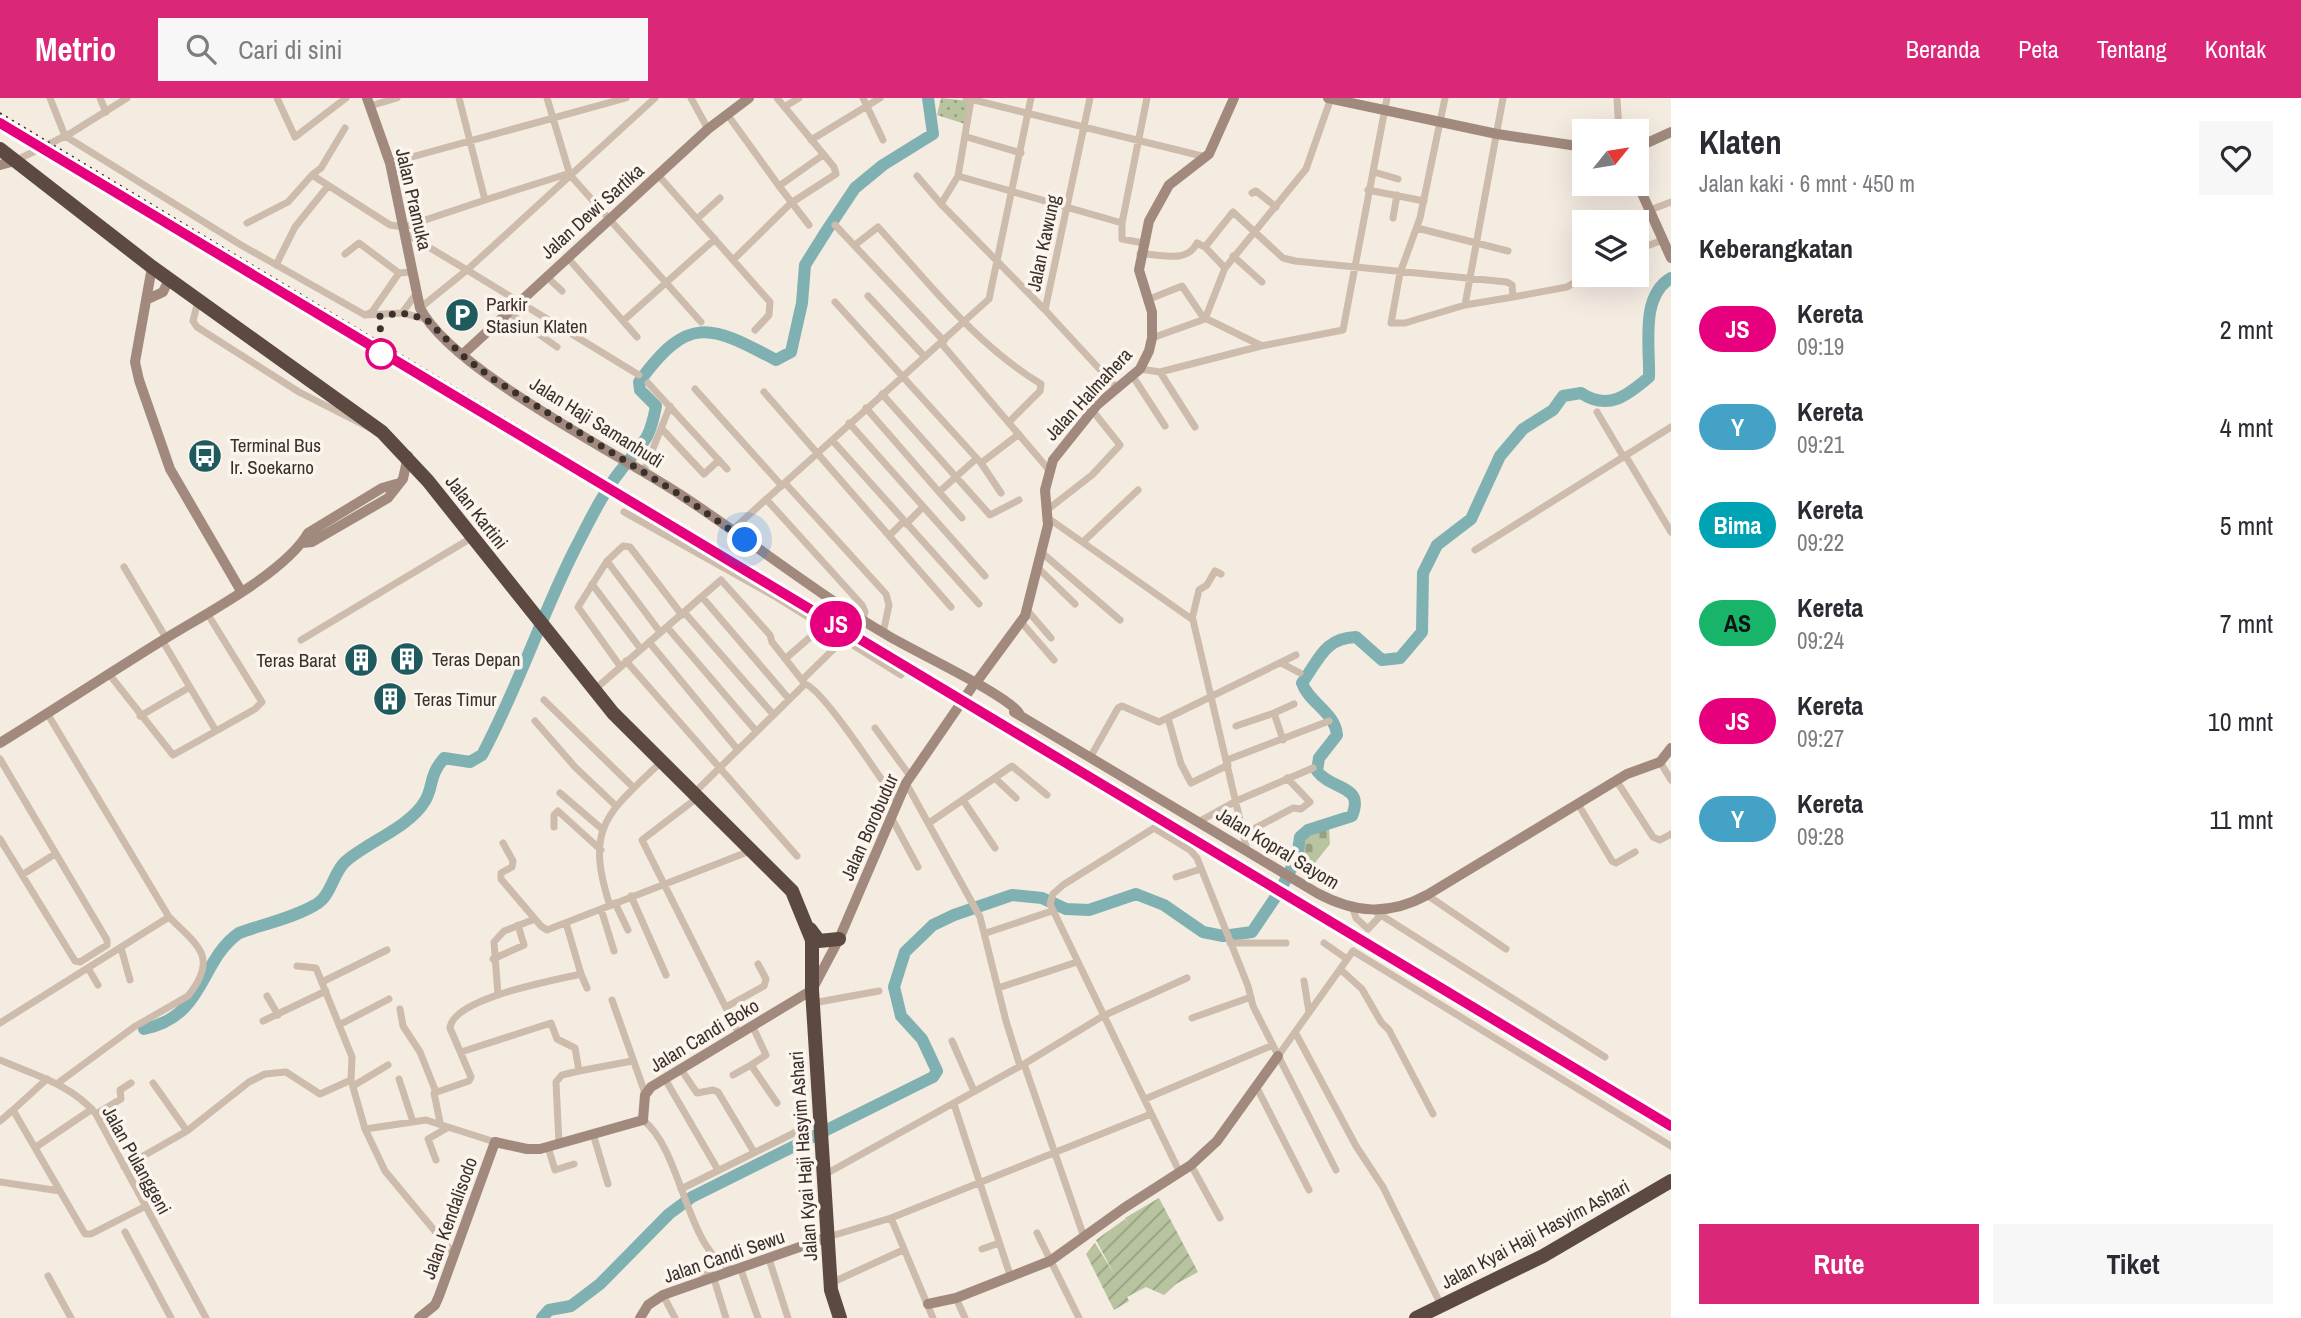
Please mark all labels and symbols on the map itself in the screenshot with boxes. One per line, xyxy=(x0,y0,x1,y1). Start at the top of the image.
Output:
north arrow xyxy=(1572,119,1648,196)
street label: Jalan Pramuka xyxy=(390,145,438,253)
street label: Jalan Dewi Sartika xyxy=(535,157,650,264)
street label: Jalan Kawung xyxy=(1020,192,1066,294)
place label: Parkir Stasiun Klaten xyxy=(486,291,587,339)
parking icon: Parkir Stasiun Klaten xyxy=(443,296,481,334)
unlabelled marker xyxy=(366,339,396,369)
street label: Jalan Halmahera xyxy=(1038,342,1138,446)
street label: Jalan Haji Samanhudi xyxy=(525,370,669,474)
place label: Terminal Bus Ir. Soekarno xyxy=(230,432,321,480)
bus stop icon: Terminal Bus Ir. Soekarno xyxy=(186,437,224,475)
street label: Jalan Kartini xyxy=(440,470,514,554)
your location xyxy=(727,522,762,557)
line badge: JS xyxy=(804,601,868,647)
building icon: Teras Depan xyxy=(388,640,426,678)
building icon: Teras Barat xyxy=(342,641,380,679)
place label: Teras Depan xyxy=(432,646,520,672)
place label: Teras Barat xyxy=(256,647,337,673)
building icon: Teras Timur xyxy=(371,680,409,718)
place label: Teras Timur xyxy=(414,686,497,712)
street label: Jalan Borobudur xyxy=(834,769,904,885)
street label: Jalan Kopral Sayom xyxy=(1212,801,1344,895)
street label: Jalan Candi Boko xyxy=(645,992,763,1078)
street label: Jalan Kyai Haji Hasyim Ashari xyxy=(783,1050,823,1262)
street label: Jalan Pulanggeni xyxy=(96,1101,178,1219)
street label: Jalan Kendalisodo xyxy=(415,1153,483,1283)
street label: Jalan Kyai Haji Hasyim Ashari xyxy=(1436,1173,1634,1295)
street label: Jalan Candi Sewu xyxy=(660,1223,788,1289)

